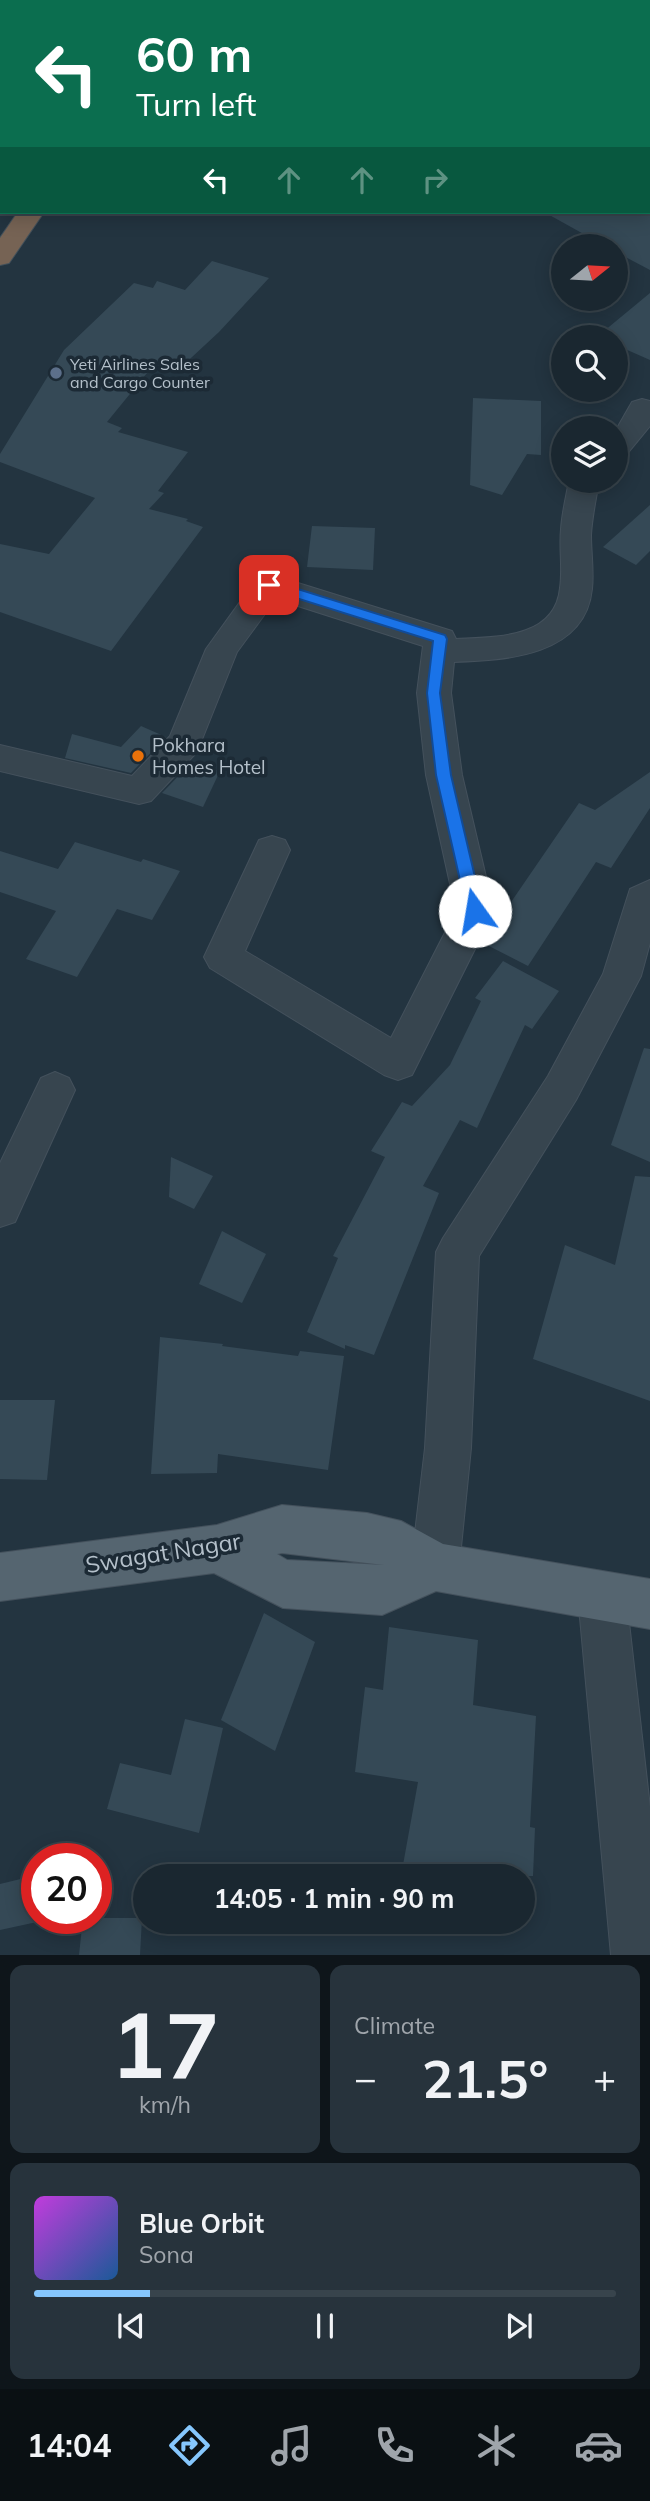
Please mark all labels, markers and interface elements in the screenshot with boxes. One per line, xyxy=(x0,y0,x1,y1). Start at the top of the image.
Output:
text: 60 m xyxy=(136,23,252,84)
icon: left xyxy=(21,28,112,119)
text: Turn left xyxy=(136,84,256,124)
icon: left xyxy=(197,161,235,199)
icon: ahead xyxy=(270,161,308,199)
icon: ahead xyxy=(343,161,381,199)
icon: right xyxy=(416,161,454,199)
north arrow xyxy=(551,234,628,312)
map controls xyxy=(551,234,628,493)
button: search xyxy=(551,325,628,402)
place label: Yeti Airlines Sales and Cargo Counter xyxy=(69,354,210,392)
marker: Yeti Airlines Sales and Cargo Counter xyxy=(48,365,64,381)
button: layers xyxy=(551,416,628,493)
pin xyxy=(239,555,299,615)
icon: arrive xyxy=(250,566,288,604)
place label: Pokhara Homes Hotel xyxy=(152,733,266,779)
marker: Pokhara Homes Hotel xyxy=(130,748,146,764)
position arrow xyxy=(438,874,512,948)
street label: Swagat Nagar xyxy=(83,1526,243,1579)
speed limit sign: 20 xyxy=(21,1843,112,1934)
text: 14:05 · 1 min · 90 m xyxy=(214,1882,454,1915)
text: 17 xyxy=(110,1987,220,2101)
text: Climate xyxy=(354,2011,435,2040)
text: 21.5° xyxy=(422,2046,548,2111)
text: − xyxy=(354,2054,377,2102)
text: + xyxy=(593,2054,616,2102)
text: km/h xyxy=(139,2090,191,2119)
text: Blue Orbit xyxy=(139,2207,264,2240)
text: Sona xyxy=(139,2240,194,2269)
icon: previous xyxy=(112,2307,150,2345)
icon: pause xyxy=(306,2307,344,2345)
icon: next xyxy=(500,2307,538,2345)
icon: directions xyxy=(165,2421,214,2470)
icon: music xyxy=(267,2421,316,2470)
icon: phone xyxy=(370,2421,419,2470)
icon: climate xyxy=(472,2421,521,2470)
icon: car xyxy=(574,2421,623,2470)
text: 14:04 xyxy=(27,2425,111,2465)

